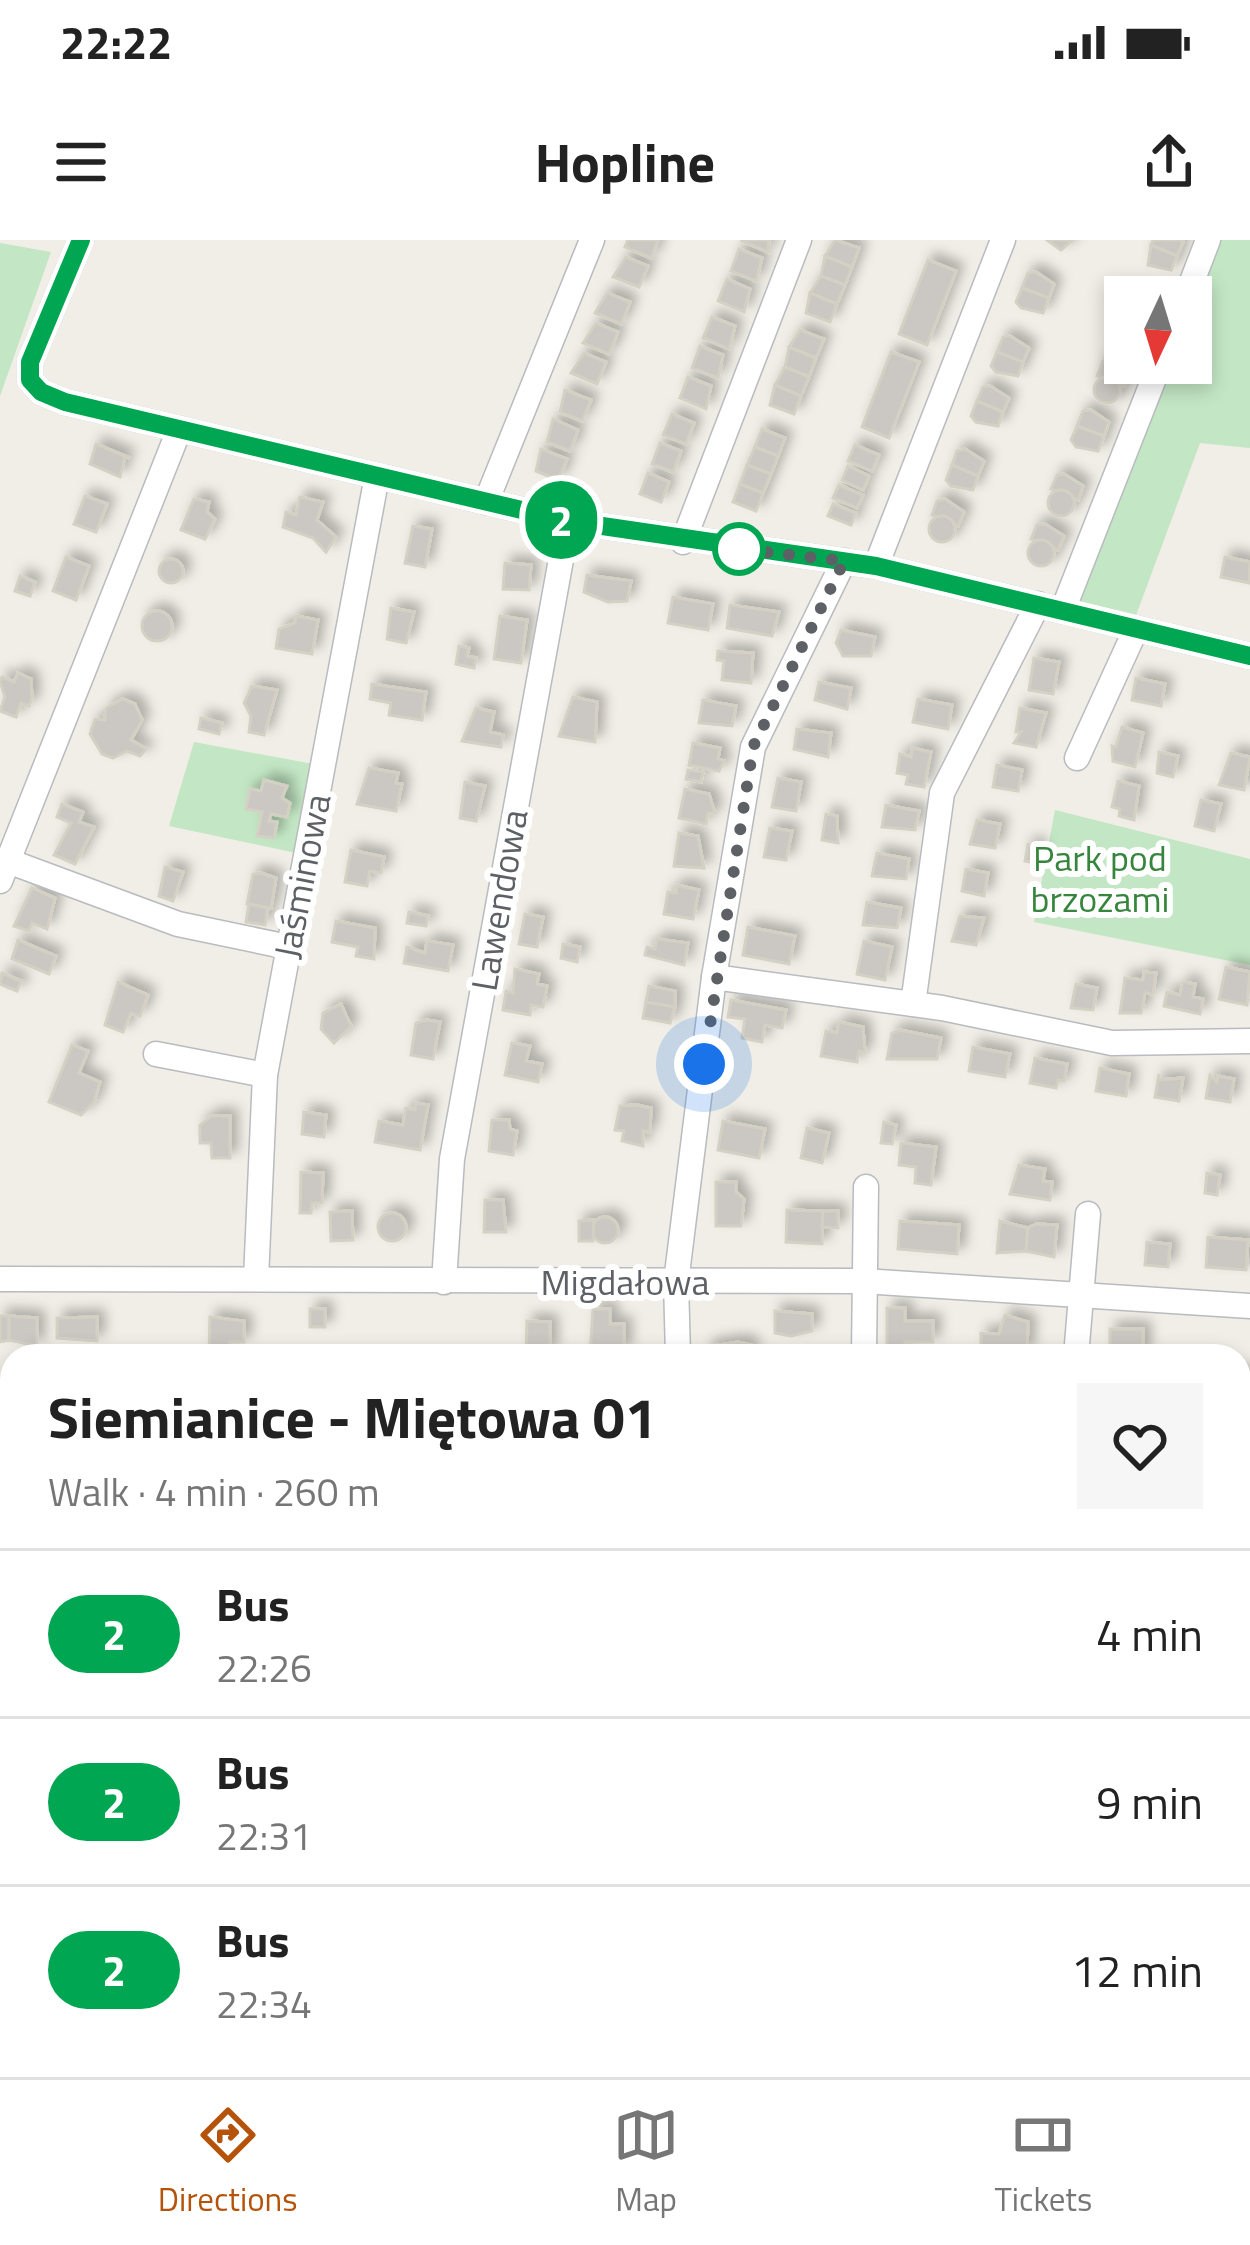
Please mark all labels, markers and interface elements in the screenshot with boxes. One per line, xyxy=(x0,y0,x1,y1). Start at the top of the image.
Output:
text: 22:22 xyxy=(60,8,172,76)
text: Hopline xyxy=(535,121,715,203)
icon: menu xyxy=(48,129,114,195)
icon: share xyxy=(1136,129,1202,195)
north arrow xyxy=(1104,276,1212,384)
map controls xyxy=(1104,276,1212,384)
line badge: 2 xyxy=(522,481,600,559)
text: 2 xyxy=(549,488,573,552)
unlabelled marker xyxy=(714,524,764,574)
street label: Jaśminowa xyxy=(259,789,344,963)
street label: Lawendowa xyxy=(456,805,541,995)
park label: Park pod brzozami xyxy=(1031,830,1169,926)
your location xyxy=(674,1034,734,1094)
street label: Migdałowa xyxy=(541,1254,709,1309)
text: Siemianice - Miętowa 01 xyxy=(48,1373,657,1460)
button: heart xyxy=(1077,1383,1203,1509)
text: Walk · 4 min · 260 m xyxy=(48,1462,380,1521)
text: Bus xyxy=(216,1570,290,1638)
text: 4 min xyxy=(1096,1600,1203,1668)
text: 2 xyxy=(102,1602,126,1666)
text: 22:26 xyxy=(216,1638,312,1697)
text: Bus xyxy=(216,1738,290,1806)
text: 9 min xyxy=(1096,1768,1203,1836)
text: 2 xyxy=(102,1770,126,1834)
text: 22:31 xyxy=(216,1806,312,1865)
text: Bus xyxy=(216,1906,290,1974)
text: 12 min xyxy=(1071,1936,1203,2004)
text: 2 xyxy=(102,1938,126,2002)
text: 22:34 xyxy=(216,1974,312,2033)
tab: Directions xyxy=(158,2102,298,2224)
tab: Map xyxy=(613,2102,679,2224)
tab: Tickets xyxy=(994,2102,1092,2224)

